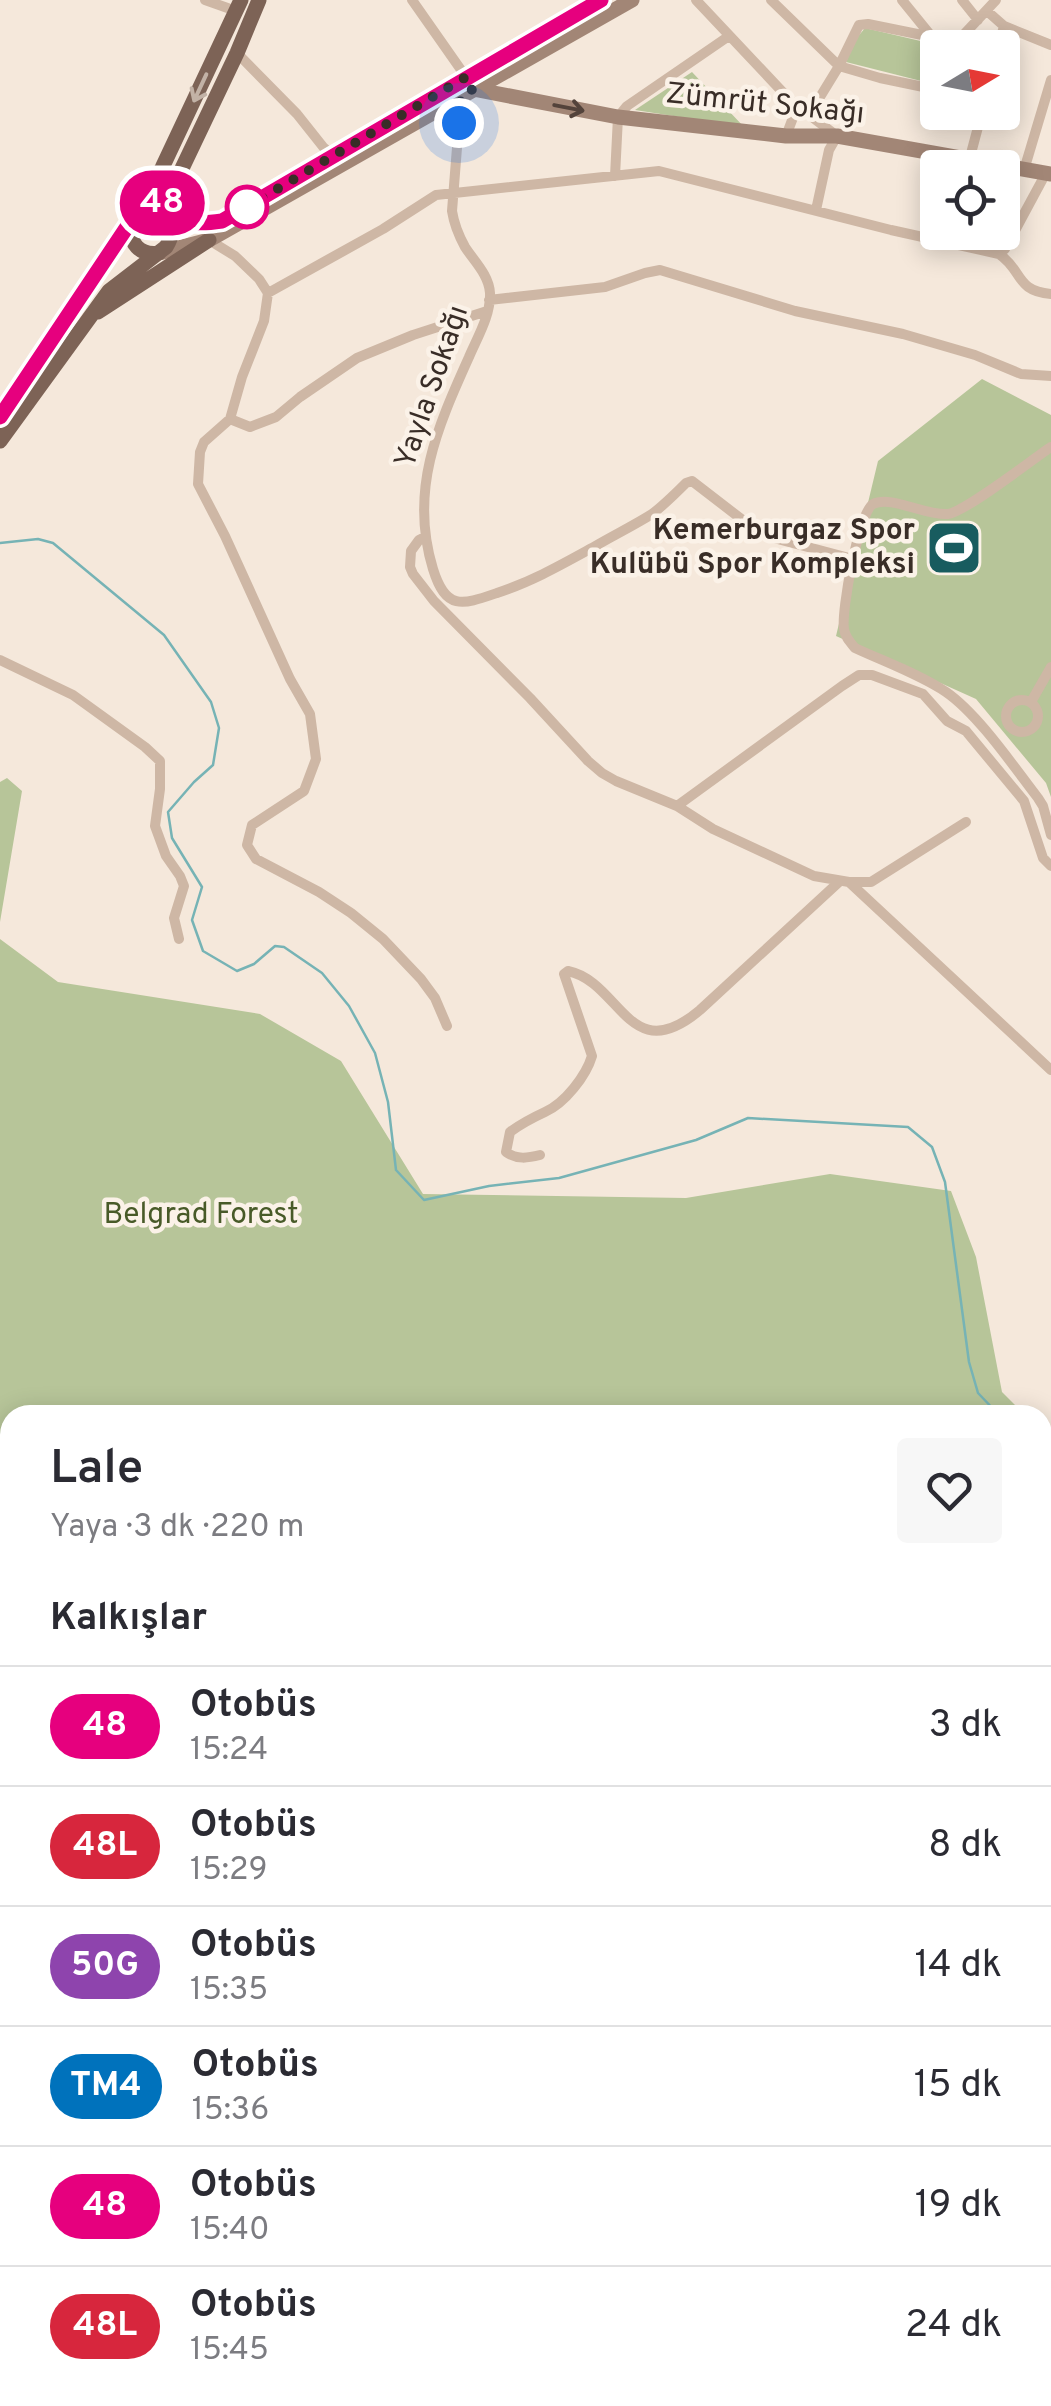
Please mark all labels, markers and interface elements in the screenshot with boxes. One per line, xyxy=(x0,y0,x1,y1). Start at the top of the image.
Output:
north arrow xyxy=(920,30,1020,130)
map controls xyxy=(920,30,1020,250)
one-way arrow xyxy=(189,73,208,103)
street label: Zümrüt Sokağı xyxy=(664,76,866,134)
your location xyxy=(434,98,484,148)
one-way arrow xyxy=(552,99,584,118)
button: locate xyxy=(920,150,1020,250)
line badge: 48 xyxy=(117,170,207,236)
text: 48 xyxy=(140,181,184,225)
unlabelled marker xyxy=(226,186,268,228)
street label: Yayla Sokağı xyxy=(388,301,478,473)
place label: Kemerburgaz Spor Kulübü Spor Kompleksi xyxy=(590,513,916,584)
sports icon: Kemerburgaz Spor Kulübü Spor Kompleksi xyxy=(924,518,984,578)
park label: Belgrad Forest xyxy=(103,1197,299,1234)
button: heart xyxy=(897,1438,1002,1543)
text: Lale xyxy=(50,1440,143,1500)
text: Yaya · 3 dk · 220 m xyxy=(50,1508,304,1548)
text: Kalkışlar xyxy=(50,1595,207,1644)
text: Otobüs xyxy=(190,1682,317,1731)
text: 3 dk xyxy=(929,1702,1002,1751)
text: 48 xyxy=(83,1704,127,1748)
text: 15:24 xyxy=(190,1731,268,1771)
text: Otobüs xyxy=(190,1802,317,1851)
text: 8 dk xyxy=(928,1822,1002,1871)
text: 48L xyxy=(73,1824,137,1868)
text: 15:29 xyxy=(190,1851,268,1891)
text: Otobüs xyxy=(190,1922,317,1971)
text: 14 dk xyxy=(915,1942,1002,1991)
text: 50G xyxy=(71,1944,139,1988)
text: 15:35 xyxy=(190,1971,268,2011)
text: Otobüs xyxy=(192,2042,319,2091)
text: 15 dk xyxy=(914,2062,1002,2111)
text: TM4 xyxy=(70,2064,142,2108)
text: 15:36 xyxy=(192,2091,269,2131)
text: Otobüs xyxy=(190,2162,317,2211)
text: 19 dk xyxy=(915,2182,1002,2231)
text: 48 xyxy=(83,2184,127,2228)
text: 15:40 xyxy=(190,2211,269,2251)
text: Otobüs xyxy=(190,2282,317,2331)
text: 24 dk xyxy=(905,2302,1002,2351)
text: 48L xyxy=(73,2304,137,2348)
text: 15:45 xyxy=(190,2331,269,2371)

